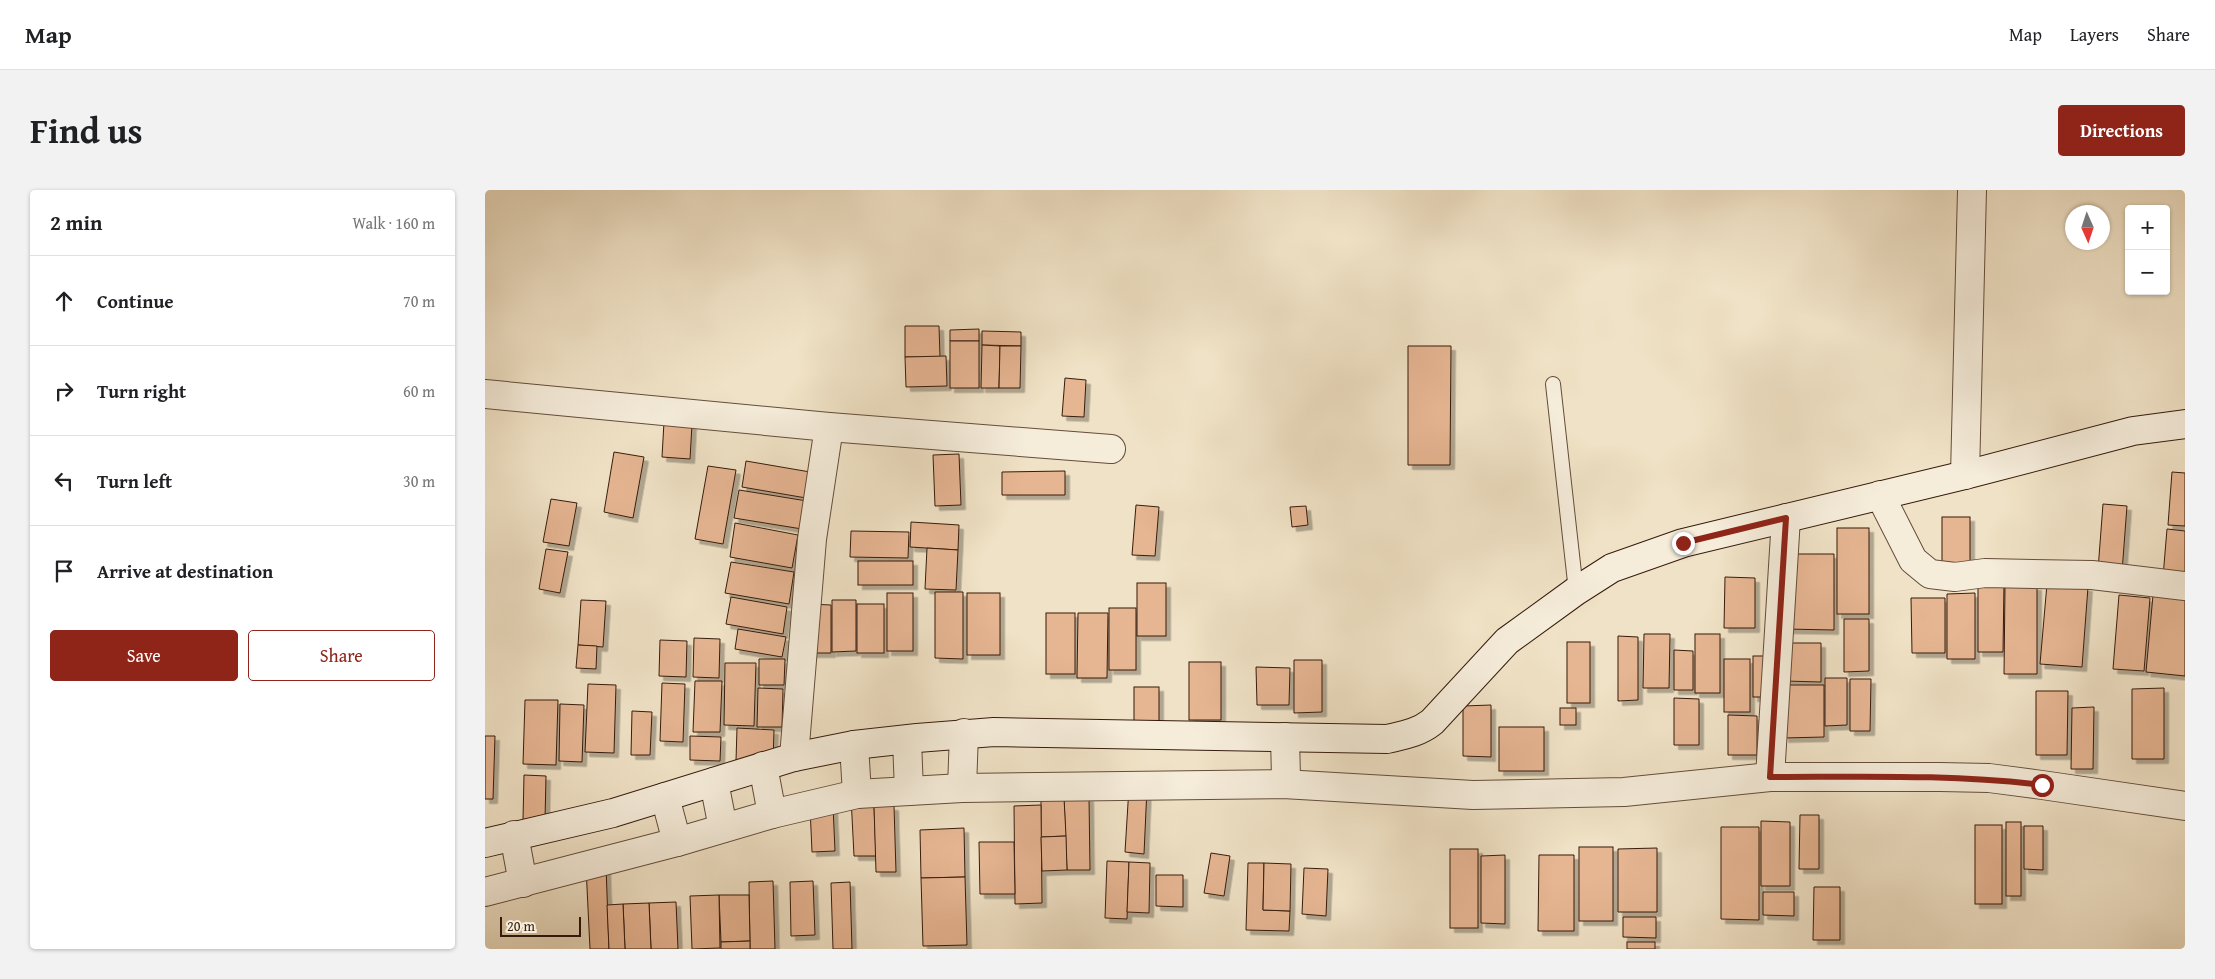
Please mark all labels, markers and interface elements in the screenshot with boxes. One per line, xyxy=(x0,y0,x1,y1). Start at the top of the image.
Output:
text: Map xyxy=(25,17,72,52)
text: Map xyxy=(2009,21,2042,48)
text: Layers xyxy=(2070,21,2119,48)
text: Share xyxy=(2147,21,2190,48)
text: Find us xyxy=(30,105,143,156)
button: Directions xyxy=(2058,105,2185,156)
north arrow xyxy=(2065,205,2110,250)
map controls xyxy=(2125,205,2170,295)
button: + xyxy=(2125,205,2170,250)
text: 2 min xyxy=(50,207,102,238)
text: Walk · 160 m xyxy=(352,211,435,235)
button: − xyxy=(2125,250,2170,295)
icon: ahead xyxy=(50,287,78,315)
text: Continue xyxy=(97,287,174,315)
text: 70 m xyxy=(403,289,435,313)
icon: right xyxy=(50,377,78,405)
text: Turn right xyxy=(97,377,186,405)
text: 60 m xyxy=(403,379,435,403)
icon: left xyxy=(50,467,78,495)
text: Turn left xyxy=(97,467,172,495)
text: 30 m xyxy=(403,469,435,493)
route end xyxy=(1672,532,1695,555)
icon: arrive xyxy=(50,557,78,585)
text: Arrive at destination xyxy=(97,557,273,585)
button: Save xyxy=(50,630,238,681)
button: Share xyxy=(248,630,435,681)
route start xyxy=(2031,774,2054,797)
scale bar xyxy=(500,914,581,937)
text: 20 m xyxy=(507,916,535,936)

